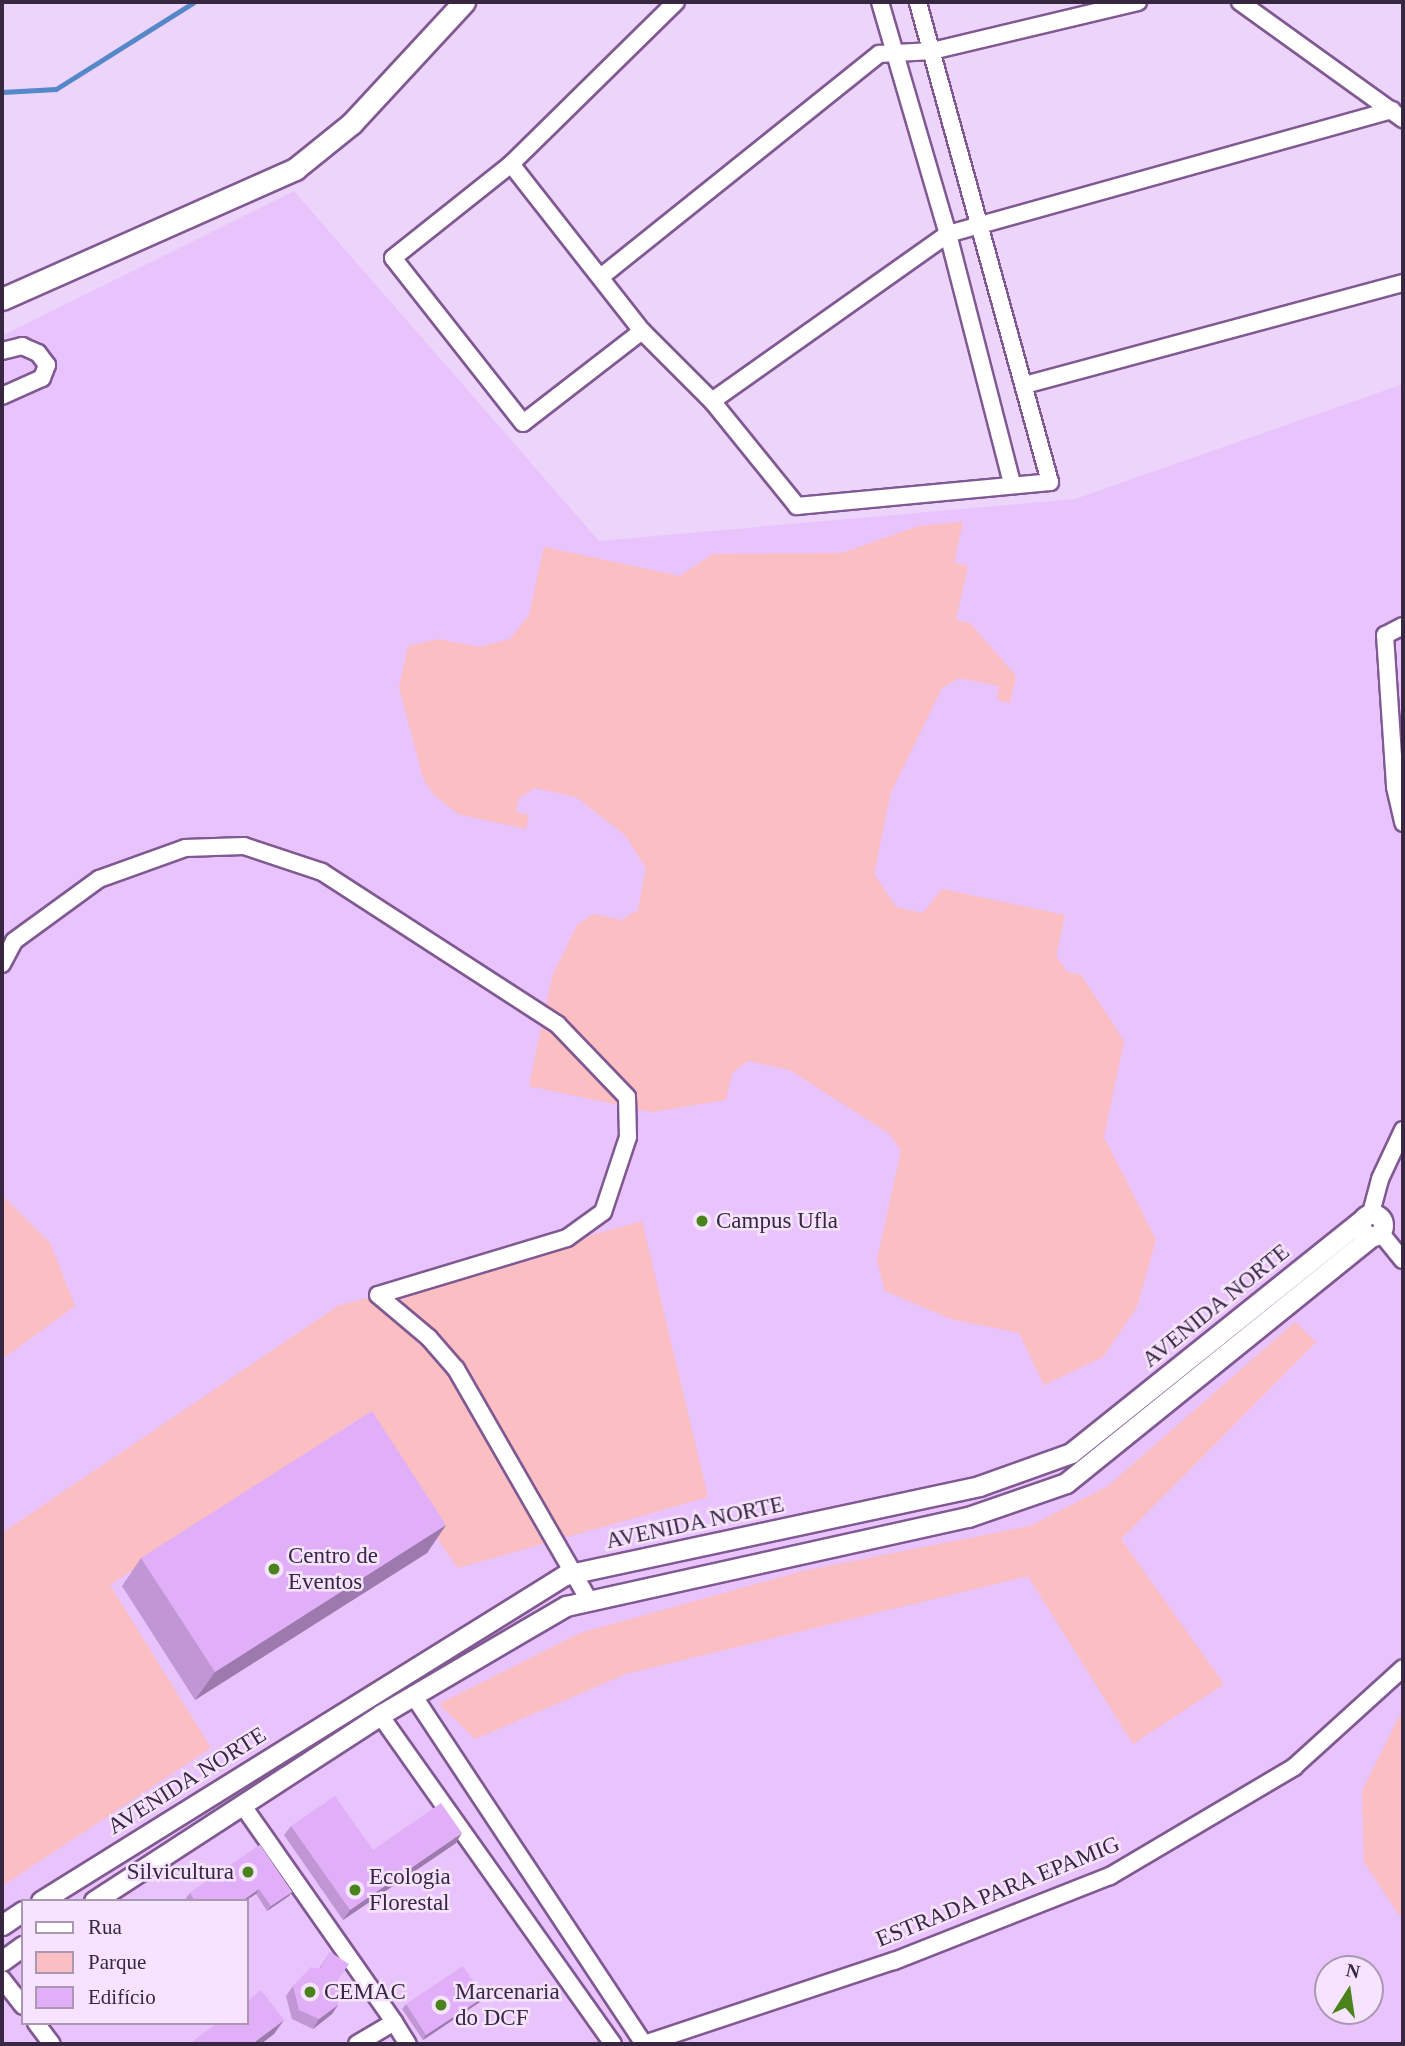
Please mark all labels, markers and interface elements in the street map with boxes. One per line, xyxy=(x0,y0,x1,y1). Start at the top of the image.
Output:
place label: Campus Ufla xyxy=(716,1207,838,1235)
marker: Campus Ufla xyxy=(694,1213,710,1229)
street label: AVENIDA NORTE xyxy=(1136,1238,1296,1374)
street label: AVENIDA NORTE xyxy=(603,1490,787,1556)
place label: Centro de Eventos xyxy=(288,1542,378,1596)
marker: Centro de Eventos xyxy=(266,1561,282,1577)
street label: AVENIDA NORTE xyxy=(102,1721,272,1841)
street label: ESTRADA PARA EPAMIG xyxy=(871,1830,1125,1954)
place label: Silvicultura xyxy=(127,1858,234,1886)
place label: Ecologia Florestal xyxy=(369,1863,451,1917)
marker: Silvicultura xyxy=(240,1864,256,1880)
marker: Ecologia Florestal xyxy=(347,1882,363,1898)
legend xyxy=(21,1899,248,2025)
text: Rua xyxy=(88,1915,122,1939)
text: Parque xyxy=(88,1950,146,1974)
north arrow xyxy=(1314,1955,1384,2025)
text: N xyxy=(1344,1959,1362,1983)
place label: CEMAC xyxy=(324,1978,406,2006)
place label: Marcenaria do DCF xyxy=(455,1978,560,2032)
marker: CEMAC xyxy=(302,1984,318,2000)
text: Edifício xyxy=(88,1985,156,2009)
marker: Marcenaria do DCF xyxy=(433,1997,449,2013)

